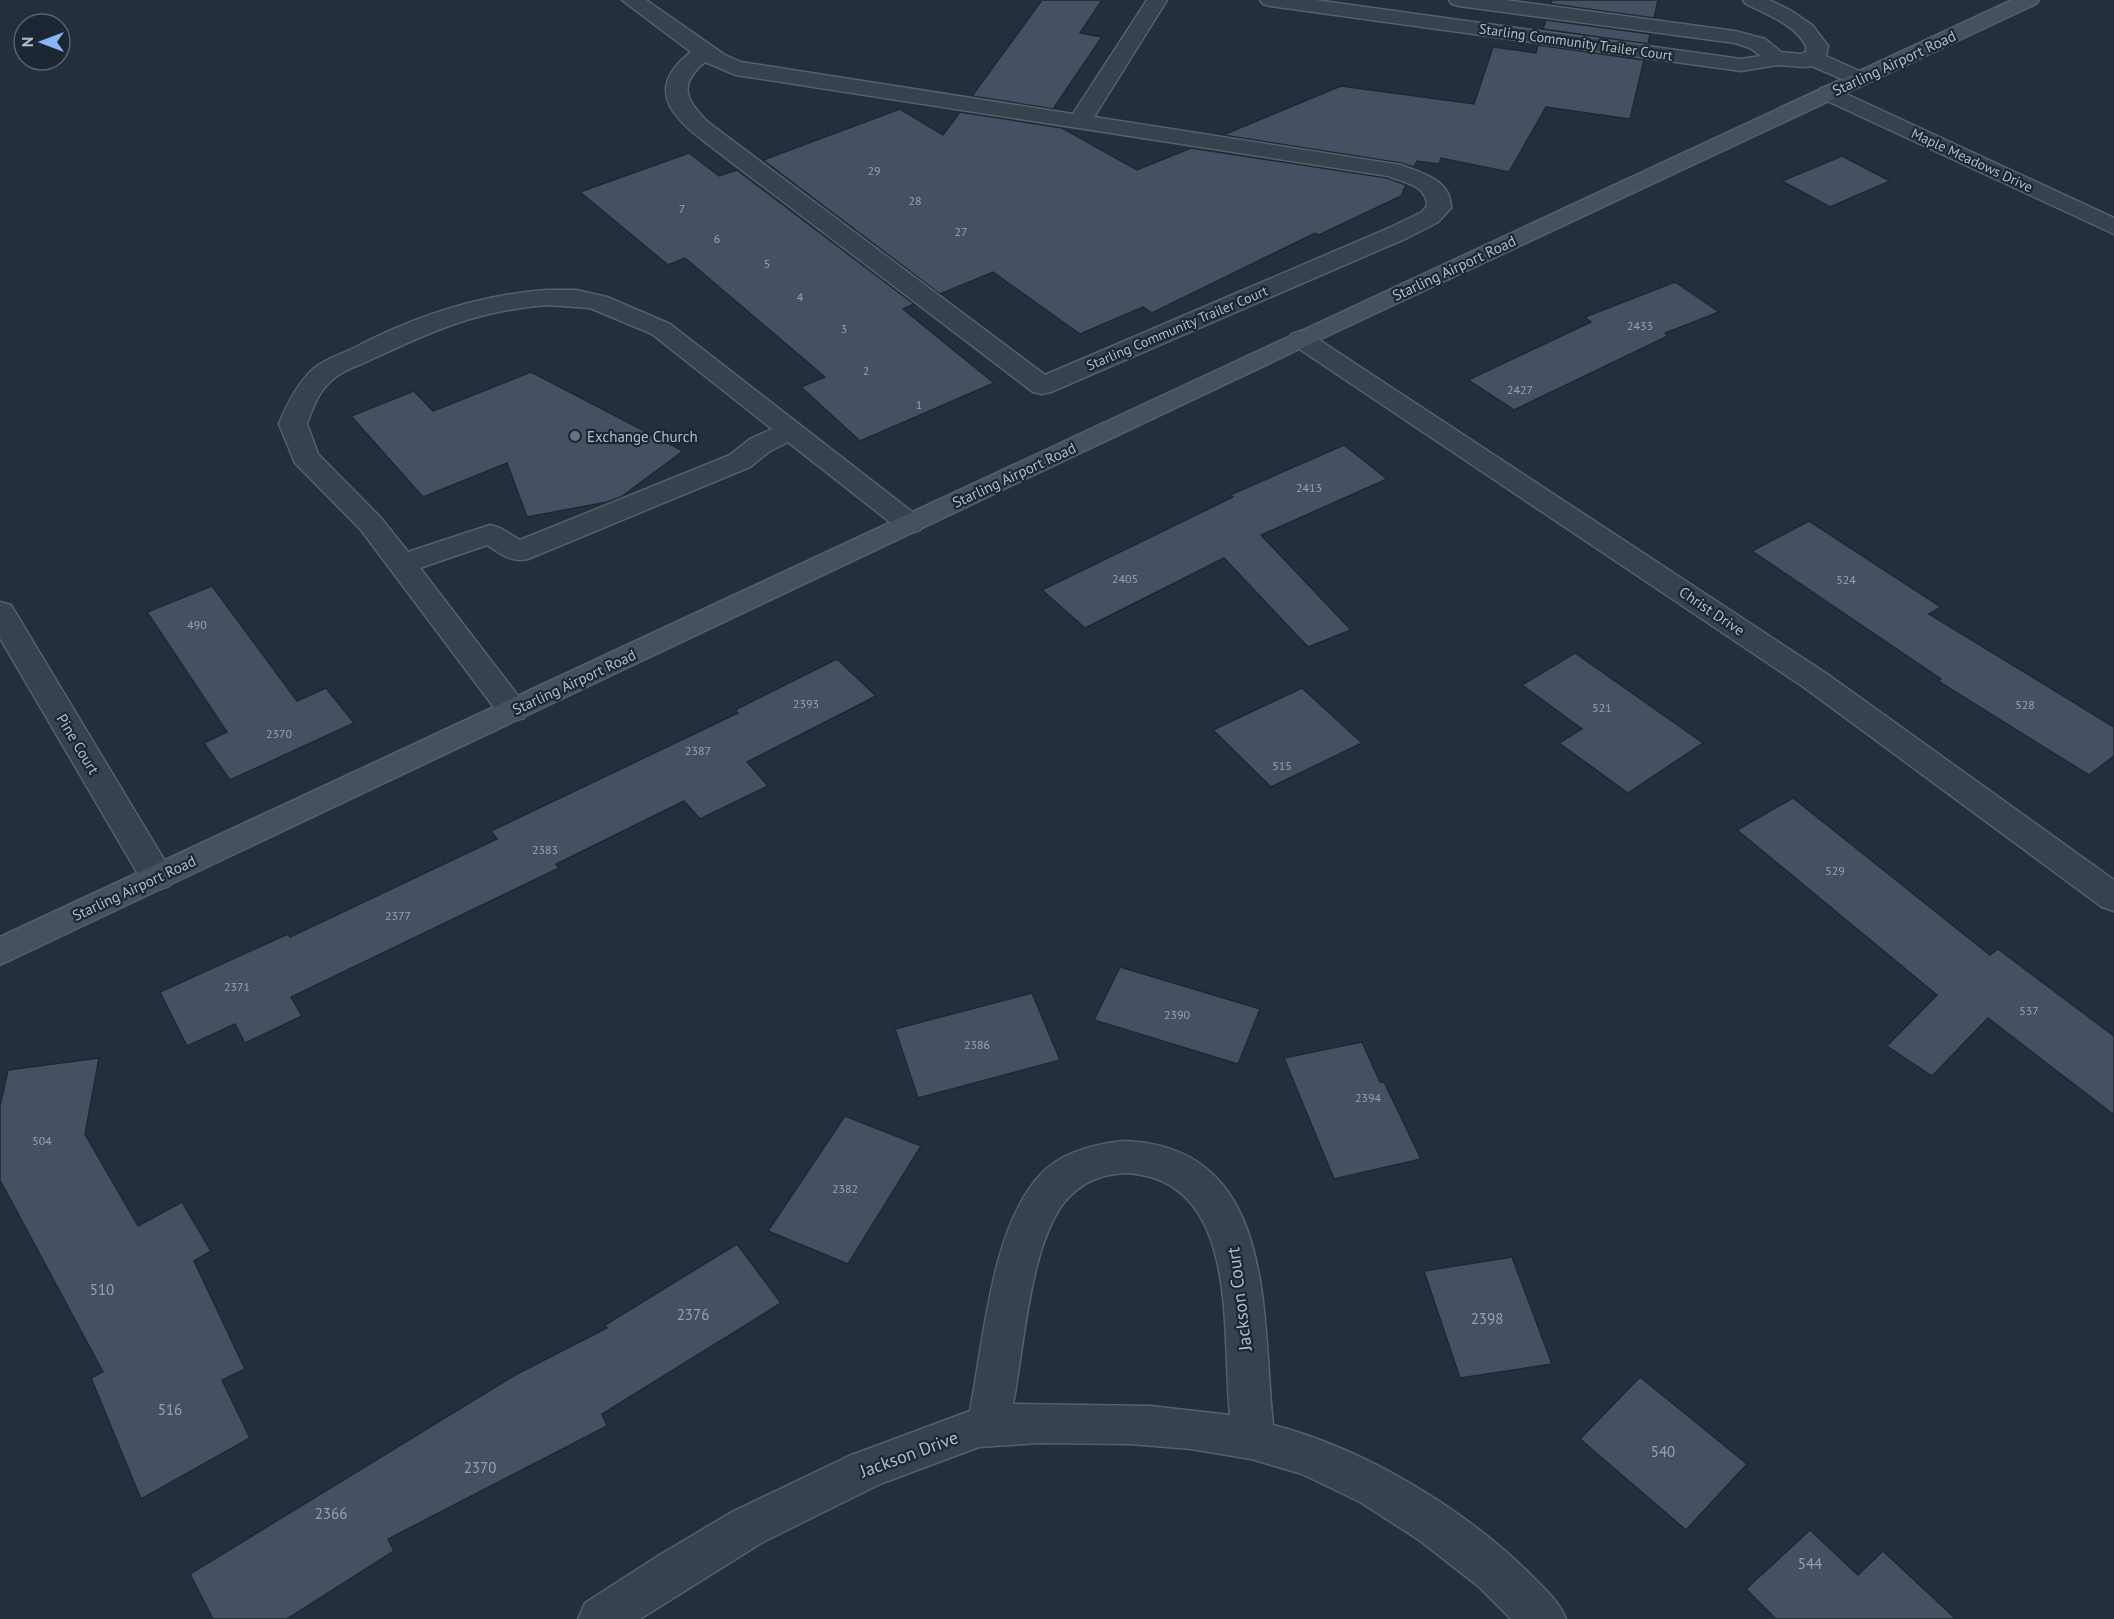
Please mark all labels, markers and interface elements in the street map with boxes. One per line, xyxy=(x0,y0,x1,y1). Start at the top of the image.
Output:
north arrow xyxy=(12,12,72,72)
street label: Starling Community Trailer Court xyxy=(1478,19,1674,65)
street label: Starling Airport Road xyxy=(1829,26,1959,100)
text: N xyxy=(17,37,37,47)
street label: Maple Meadows Drive xyxy=(1908,124,2036,196)
house number: 29 xyxy=(867,163,881,178)
house number: 28 xyxy=(908,193,922,208)
house number: 7 xyxy=(679,201,685,216)
house number: 27 xyxy=(954,224,968,239)
house number: 6 xyxy=(714,231,720,246)
street label: Starling Airport Road xyxy=(1389,231,1519,305)
house number: 5 xyxy=(764,256,770,271)
street label: Starling Community Trailer Court xyxy=(1084,281,1271,374)
house number: 4 xyxy=(797,289,804,304)
house number: 2433 xyxy=(1627,318,1653,333)
house number: 3 xyxy=(841,321,847,336)
house number: 2 xyxy=(863,363,869,378)
house number: 2427 xyxy=(1507,382,1533,397)
house number: 1 xyxy=(916,397,922,412)
place label: Exchange Church xyxy=(587,427,698,446)
marker: Exchange Church xyxy=(568,429,582,443)
street label: Starling Airport Road xyxy=(949,438,1079,512)
house number: 2413 xyxy=(1296,480,1322,495)
house number: 2405 xyxy=(1112,571,1138,586)
house number: 524 xyxy=(1836,572,1856,587)
street label: Christ Drive xyxy=(1676,582,1748,640)
house number: 490 xyxy=(187,617,207,632)
street label: Starling Airport Road xyxy=(509,645,639,719)
house number: 2393 xyxy=(793,696,819,711)
house number: 528 xyxy=(2015,697,2035,712)
house number: 521 xyxy=(1592,700,1612,715)
street label: Pine Court xyxy=(53,710,103,778)
house number: 2370 xyxy=(266,726,293,741)
house number: 2387 xyxy=(685,743,711,758)
house number: 515 xyxy=(1272,758,1292,773)
house number: 2383 xyxy=(532,842,558,857)
street label: Starling Airport Road xyxy=(69,851,199,925)
house number: 529 xyxy=(1825,863,1845,878)
house number: 2377 xyxy=(385,908,411,923)
house number: 2371 xyxy=(224,979,250,994)
house number: 537 xyxy=(2019,1003,2039,1018)
house number: 2390 xyxy=(1164,1007,1191,1022)
house number: 2386 xyxy=(964,1037,990,1052)
house number: 2394 xyxy=(1355,1090,1382,1105)
house number: 504 xyxy=(32,1133,52,1148)
house number: 2382 xyxy=(832,1181,858,1196)
street label: Jackson Court xyxy=(1221,1246,1257,1353)
house number: 510 xyxy=(90,1280,114,1299)
house number: 2376 xyxy=(677,1305,709,1324)
house number: 2398 xyxy=(1471,1309,1503,1328)
house number: 516 xyxy=(158,1400,182,1419)
street label: Jackson Drive xyxy=(856,1426,961,1483)
house number: 540 xyxy=(1651,1442,1675,1461)
house number: 2370 xyxy=(464,1458,496,1477)
house number: 2366 xyxy=(315,1504,347,1523)
house number: 544 xyxy=(1798,1554,1822,1573)

